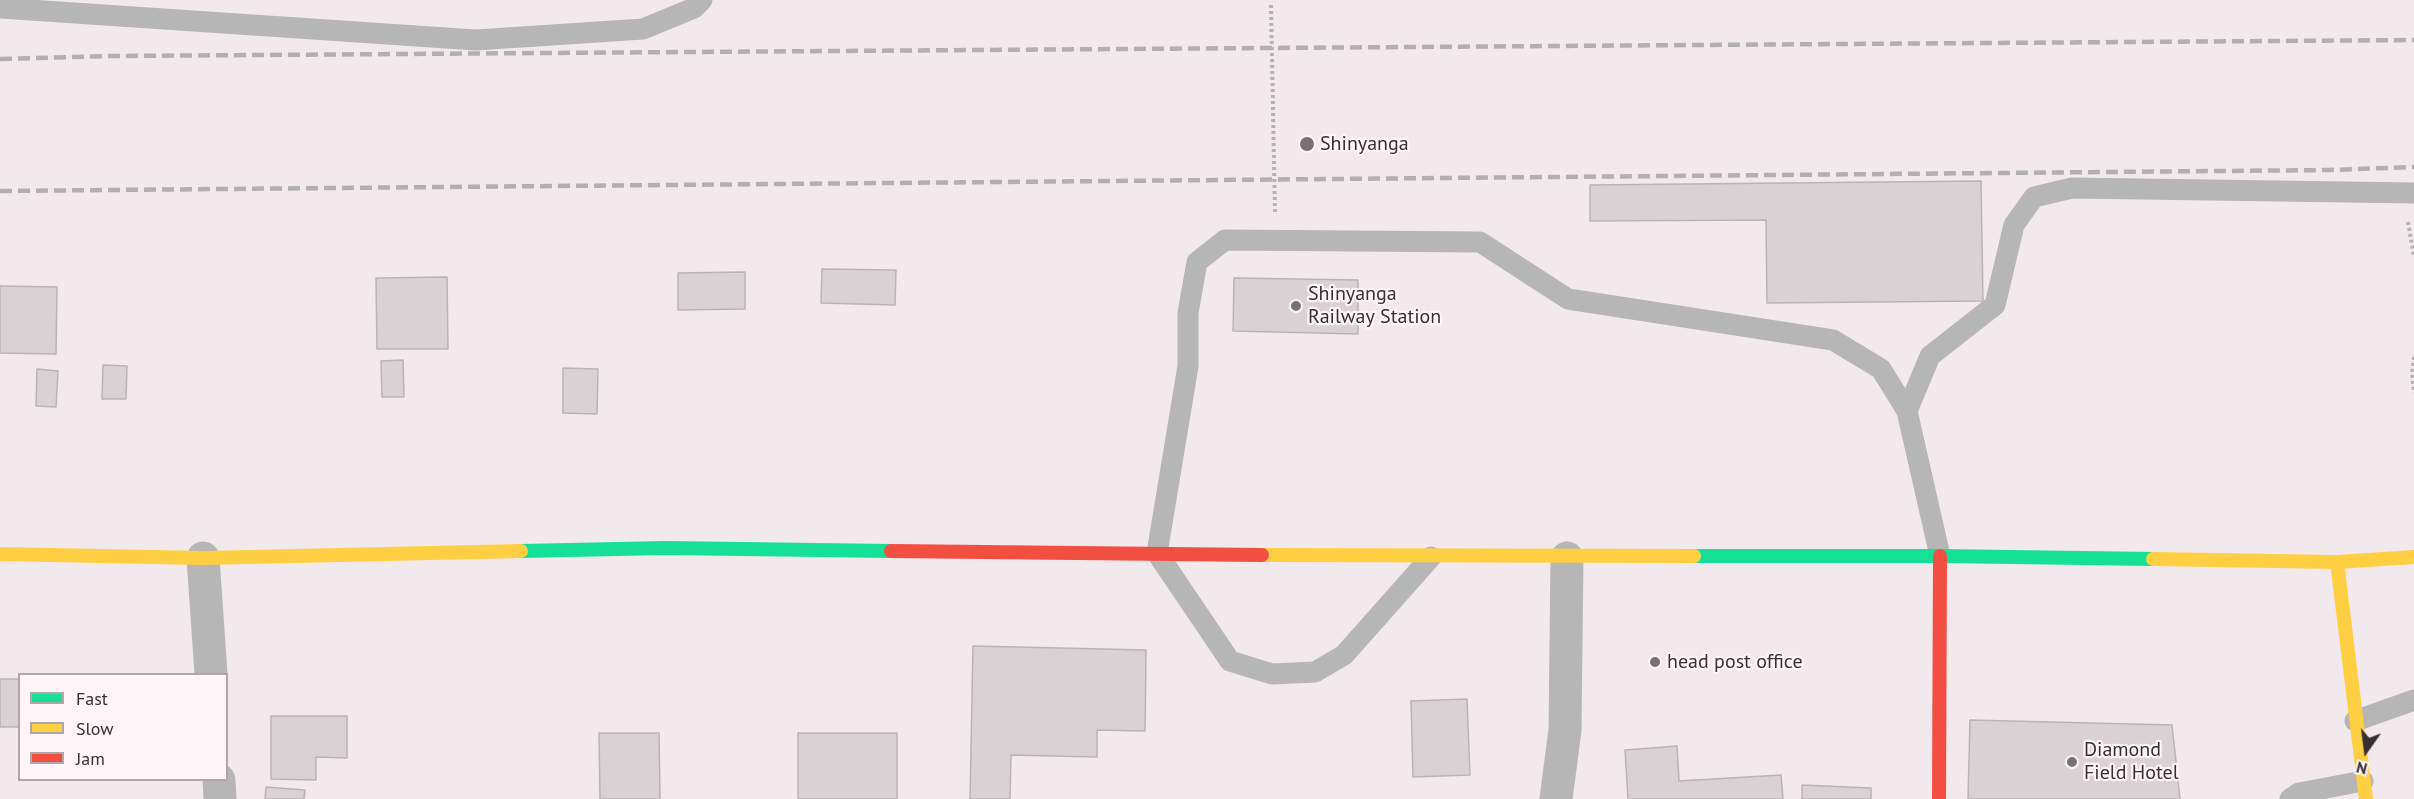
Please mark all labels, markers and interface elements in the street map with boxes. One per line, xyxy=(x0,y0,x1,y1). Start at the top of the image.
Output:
place label: Shinyanga xyxy=(1320,132,1409,156)
marker: Shinyanga xyxy=(1298,135,1316,153)
place label: Shinyanga Railway Station xyxy=(1308,282,1441,329)
marker: Shinyanga Railway Station xyxy=(1289,299,1303,313)
place label: head post office xyxy=(1667,650,1803,674)
marker: head post office xyxy=(1648,655,1662,669)
legend xyxy=(18,673,228,781)
text: Fast xyxy=(76,687,108,710)
text: Slow xyxy=(76,717,114,740)
north arrow xyxy=(2336,721,2396,781)
place label: Diamond Field Hotel xyxy=(2084,738,2179,785)
text: Jam xyxy=(76,747,105,770)
marker: Diamond Field Hotel xyxy=(2065,755,2079,769)
text: N xyxy=(2354,757,2369,779)

